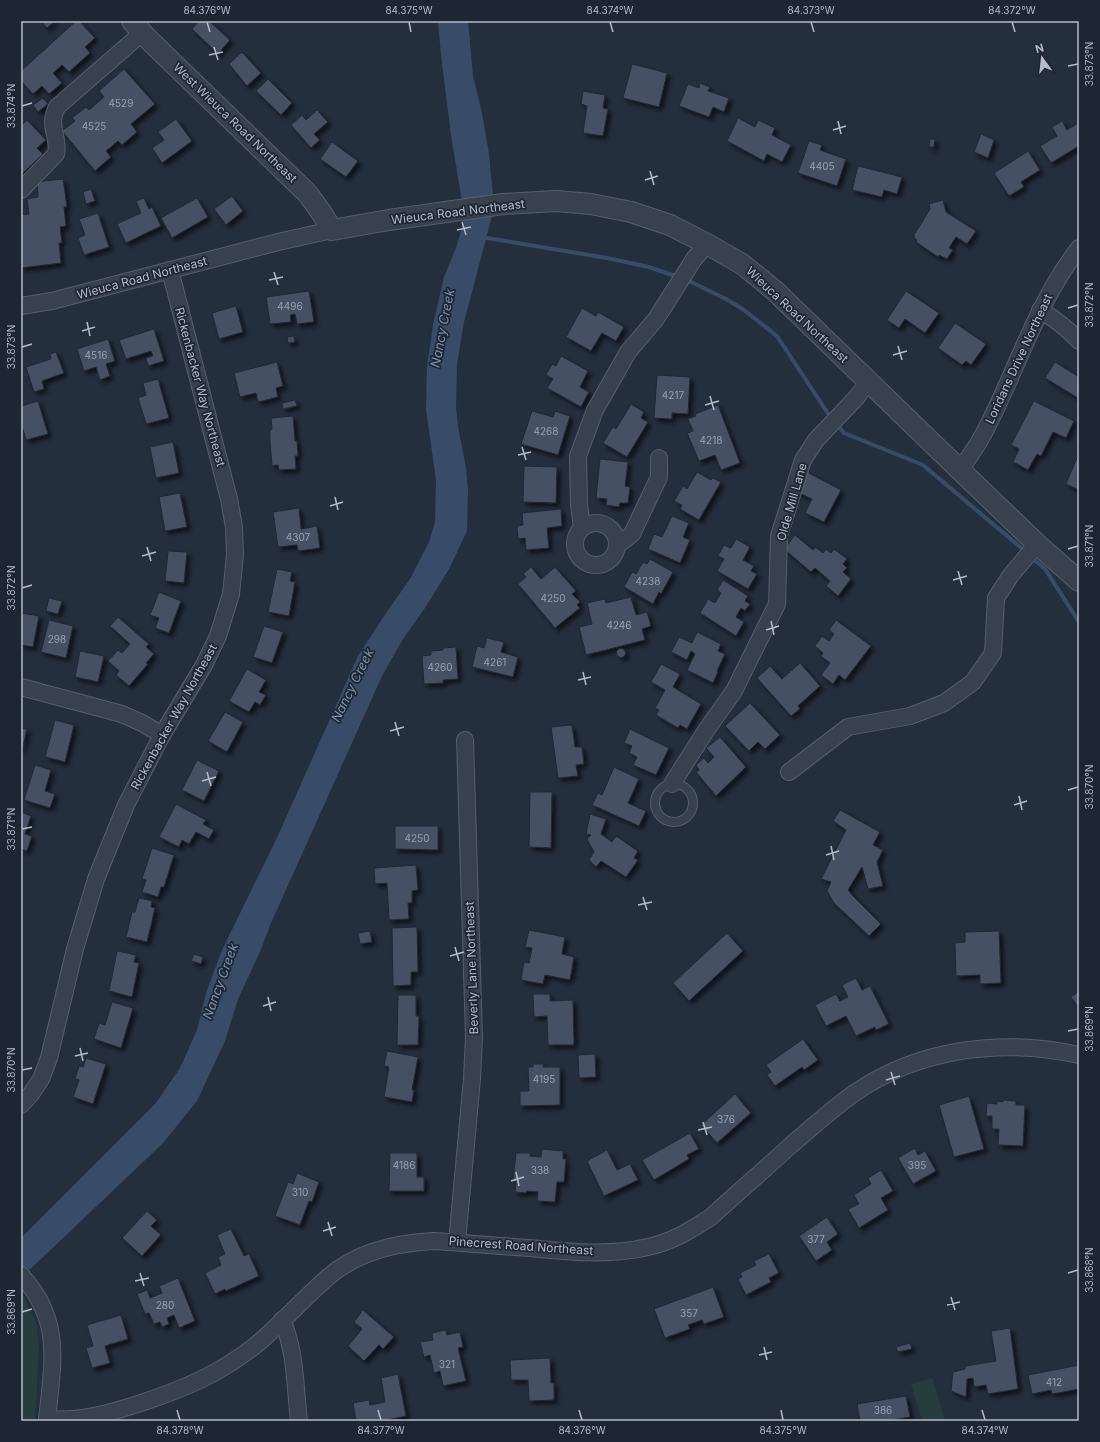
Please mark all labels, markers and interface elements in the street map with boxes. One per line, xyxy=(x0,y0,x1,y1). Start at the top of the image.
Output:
text: 84.376°W xyxy=(183,4,231,16)
text: 84.375°W xyxy=(385,4,433,16)
text: 84.374°W xyxy=(587,4,634,16)
text: 84.373°W xyxy=(787,4,835,16)
text: 84.372°W xyxy=(988,4,1036,16)
north arrow xyxy=(1022,38,1062,78)
text: N xyxy=(1034,40,1045,56)
text: 33.873°N xyxy=(1083,42,1095,86)
street label: West Wieuca Road Northeast xyxy=(170,60,300,186)
text: 33.874°N xyxy=(5,84,17,128)
house number: 4529 xyxy=(109,97,133,109)
house number: 4525 xyxy=(82,120,106,132)
house number: 4405 xyxy=(809,160,835,172)
street label: Wieuca Road Northeast xyxy=(390,196,526,227)
street label: Wieuca Road Northeast xyxy=(75,253,209,302)
street label: Wieuca Road Northeast xyxy=(743,263,852,366)
text: 33.872°N xyxy=(1083,283,1095,327)
water label: Nancy Creek xyxy=(427,286,458,369)
street label: Loridans Drive Northeast xyxy=(982,291,1055,426)
house number: 4496 xyxy=(277,300,303,312)
street label: Rickenbacker Way Northeast xyxy=(172,306,229,468)
text: 33.873°N xyxy=(5,325,17,369)
house number: 4516 xyxy=(85,349,107,361)
house number: 4217 xyxy=(662,389,684,401)
house number: 4268 xyxy=(534,425,558,437)
house number: 4218 xyxy=(700,434,722,446)
street label: Olde Mill Lane xyxy=(773,461,810,543)
text: 33.871°N xyxy=(1083,525,1095,567)
house number: 4307 xyxy=(286,531,311,543)
text: 33.872°N xyxy=(5,566,17,610)
house number: 4238 xyxy=(636,575,660,587)
house number: 4250 xyxy=(541,592,565,604)
house number: 4246 xyxy=(606,619,632,631)
house number: 298 xyxy=(48,633,66,645)
street label: Rickenbacker Way Northeast xyxy=(127,641,220,792)
water label: Nancy Creek xyxy=(327,645,377,724)
house number: 4261 xyxy=(484,656,506,668)
house number: 4260 xyxy=(427,661,453,673)
text: 33.870°N xyxy=(1083,765,1095,809)
text: 33.871°N xyxy=(5,808,17,850)
house number: 4250 xyxy=(405,832,429,844)
street label: Beverly Lane Northeast xyxy=(462,901,481,1035)
water label: Nancy Creek xyxy=(199,940,241,1021)
text: 33.869°N xyxy=(1083,1006,1095,1052)
text: 33.870°N xyxy=(5,1048,17,1092)
house number: 4195 xyxy=(533,1073,555,1085)
house number: 376 xyxy=(717,1113,735,1125)
house number: 4186 xyxy=(393,1159,415,1171)
house number: 395 xyxy=(908,1159,926,1171)
house number: 338 xyxy=(531,1164,549,1176)
house number: 310 xyxy=(292,1186,308,1198)
street label: Pinecrest Road Northeast xyxy=(448,1233,594,1258)
house number: 377 xyxy=(807,1233,825,1245)
text: 33.868°N xyxy=(1083,1247,1095,1293)
text: 33.869°N xyxy=(5,1289,17,1335)
house number: 280 xyxy=(156,1299,174,1311)
house number: 357 xyxy=(680,1307,698,1319)
house number: 321 xyxy=(439,1358,455,1370)
house number: 412 xyxy=(1046,1376,1062,1388)
house number: 386 xyxy=(874,1404,892,1416)
text: 84.378°W xyxy=(156,1424,204,1436)
text: 84.377°W xyxy=(357,1424,405,1436)
text: 84.376°W xyxy=(558,1424,606,1436)
text: 84.375°W xyxy=(759,1424,807,1436)
text: 84.374°W xyxy=(962,1424,1009,1436)

